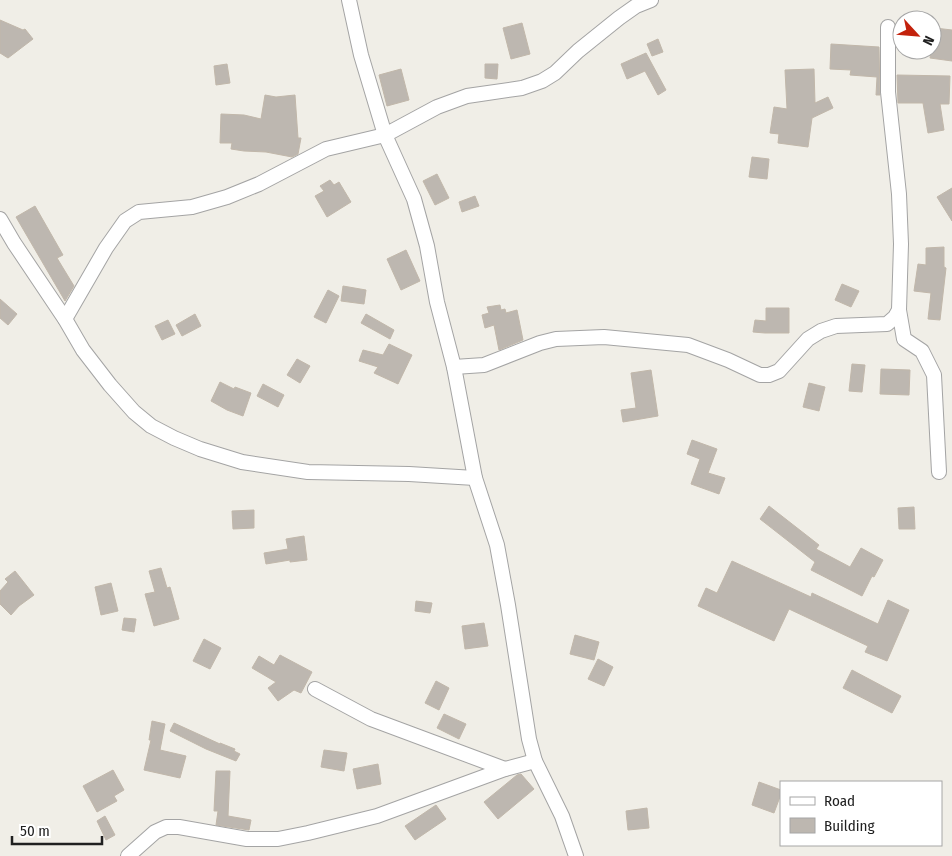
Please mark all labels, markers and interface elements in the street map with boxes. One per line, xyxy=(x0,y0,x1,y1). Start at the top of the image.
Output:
north arrow xyxy=(892,10,942,60)
text: N xyxy=(919,33,938,48)
legend xyxy=(780,781,942,846)
text: Road xyxy=(824,792,855,810)
scale bar xyxy=(12,814,102,846)
text: Building xyxy=(824,817,875,835)
text: 50 m xyxy=(20,822,50,840)

